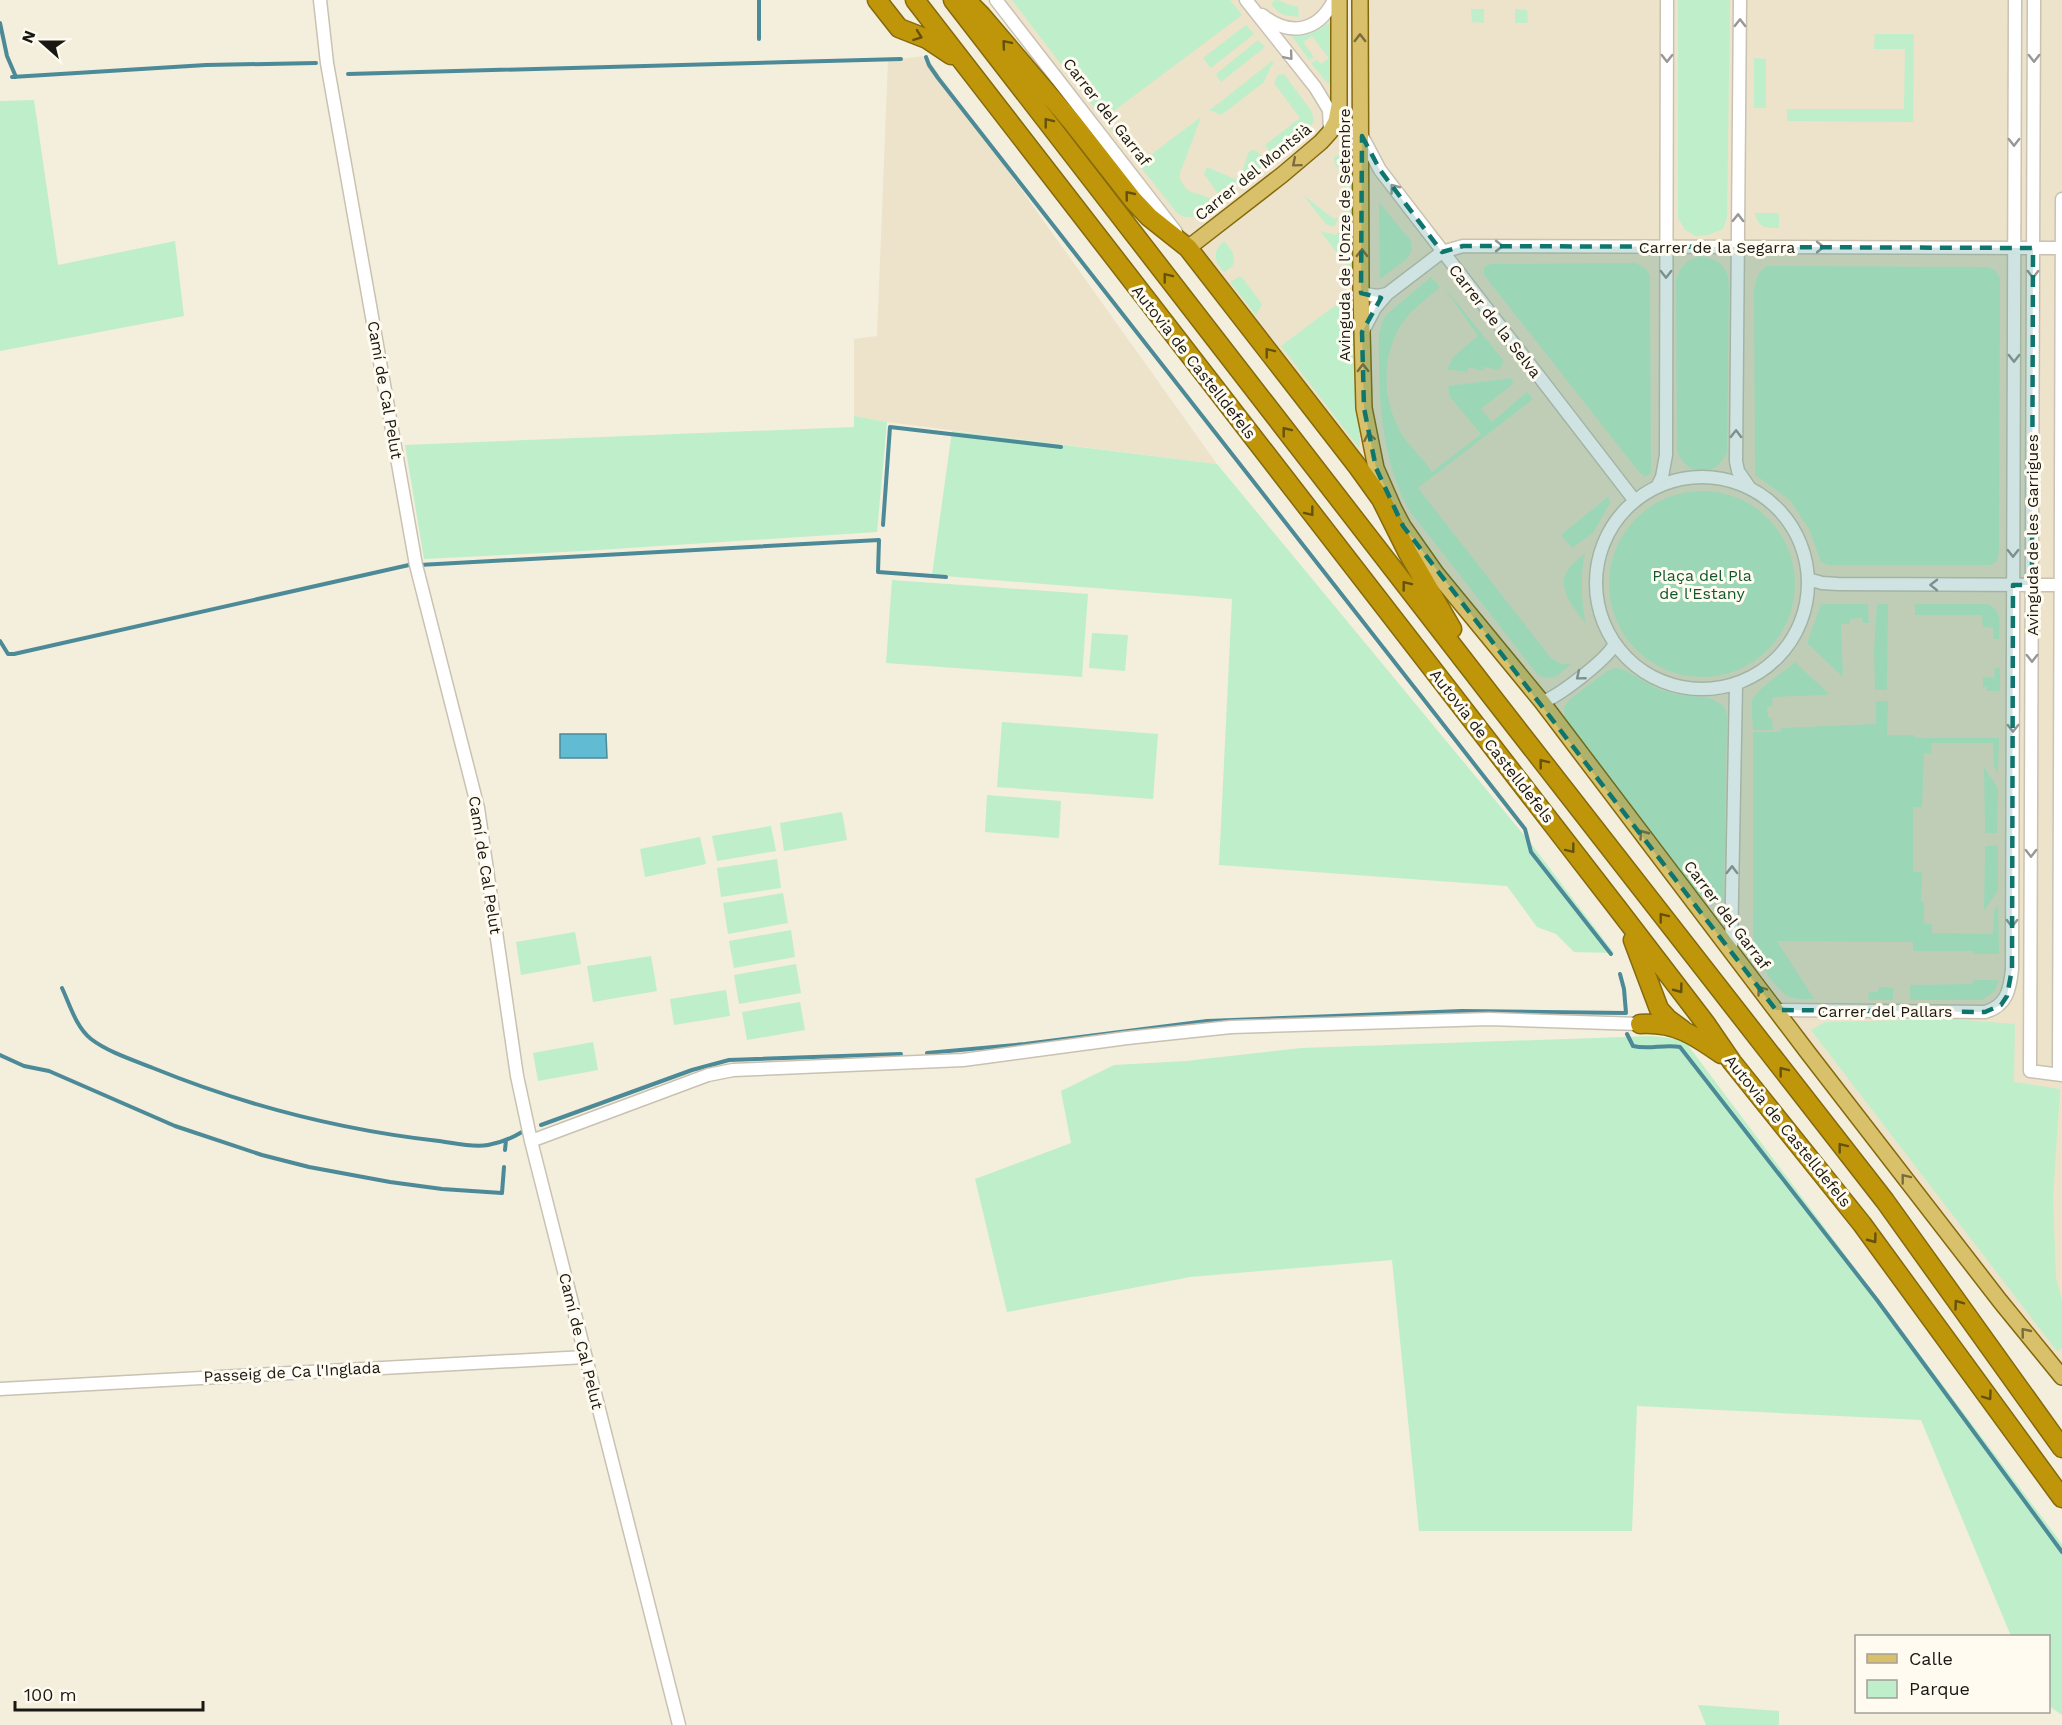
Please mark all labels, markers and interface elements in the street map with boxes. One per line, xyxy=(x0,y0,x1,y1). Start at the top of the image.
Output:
north arrow xyxy=(12,12,72,72)
one-way arrow xyxy=(1734,19,1746,28)
text: N xyxy=(17,28,39,46)
one-way arrow xyxy=(912,29,923,42)
one-way arrow xyxy=(1354,33,1366,42)
one-way arrow xyxy=(1002,40,1013,51)
one-way arrow xyxy=(1282,49,1293,60)
street label: Carrer del Garraf xyxy=(1059,54,1155,170)
one-way arrow xyxy=(1661,54,1673,63)
one-way arrow xyxy=(2027,54,2040,63)
street label: Avinguda de l'Onze de Setembre xyxy=(1335,108,1354,362)
one-way arrow xyxy=(1044,118,1055,129)
street label: Carrer del Montsià xyxy=(1191,119,1315,225)
one-way arrow xyxy=(2008,138,2020,147)
one-way arrow xyxy=(1292,156,1303,167)
one-way arrow xyxy=(1390,184,1401,195)
one-way arrow xyxy=(1126,190,1137,201)
one-way arrow xyxy=(1732,214,1744,223)
street label: Carrer de la Segarra xyxy=(1639,238,1795,257)
one-way arrow xyxy=(1495,240,1504,252)
one-way arrow xyxy=(1816,241,1825,253)
one-way arrow xyxy=(1355,248,1368,257)
street label: Carrer de la Selva xyxy=(1445,261,1545,381)
one-way arrow xyxy=(1660,270,1672,279)
one-way arrow xyxy=(2027,270,2039,279)
one-way arrow xyxy=(1163,272,1174,283)
street label: Autovia de Castelldefels xyxy=(1128,281,1260,443)
street label: Camí de Cal Pelut xyxy=(364,319,407,461)
one-way arrow xyxy=(1265,348,1276,359)
one-way arrow xyxy=(2008,354,2020,363)
one-way arrow xyxy=(1357,364,1369,373)
one-way arrow xyxy=(1283,426,1294,437)
one-way arrow xyxy=(1730,430,1742,439)
one-way arrow xyxy=(1363,432,1376,442)
street label: Avinguda de les Garrigues xyxy=(2023,434,2042,636)
one-way arrow xyxy=(1303,505,1314,516)
one-way arrow xyxy=(2007,549,2019,558)
park label: Plaça del Pla de l'Estany xyxy=(1652,566,1752,603)
one-way arrow xyxy=(1929,579,1938,591)
one-way arrow xyxy=(1402,581,1413,592)
one-way arrow xyxy=(2026,654,2038,663)
street label: Autovia de Castelldefels xyxy=(1426,665,1558,827)
one-way arrow xyxy=(1576,669,1587,680)
one-way arrow xyxy=(2007,723,2019,732)
one-way arrow xyxy=(1540,759,1551,770)
street label: Camí de Cal Pelut xyxy=(465,794,505,936)
one-way arrow xyxy=(1640,830,1651,841)
one-way arrow xyxy=(1564,842,1575,853)
one-way arrow xyxy=(2025,849,2037,858)
street label: Carrer del Garraf xyxy=(1680,857,1775,974)
one-way arrow xyxy=(1726,865,1739,874)
one-way arrow xyxy=(1660,913,1671,924)
one-way arrow xyxy=(2006,918,2018,927)
one-way arrow xyxy=(1671,982,1682,993)
one-way arrow xyxy=(1757,986,1768,997)
street label: Carrer del Pallars xyxy=(1817,1002,1953,1021)
street label: Autovia de Castelldefels xyxy=(1721,1051,1855,1211)
one-way arrow xyxy=(1780,1067,1791,1078)
one-way arrow xyxy=(1839,1142,1850,1153)
one-way arrow xyxy=(1901,1174,1912,1185)
one-way arrow xyxy=(1866,1232,1877,1243)
street label: Camí de Cal Pelut xyxy=(555,1271,607,1411)
one-way arrow xyxy=(1954,1299,1965,1310)
one-way arrow xyxy=(2021,1328,2032,1339)
street label: Passeig de Ca l'Inglada xyxy=(203,1358,381,1386)
one-way arrow xyxy=(1981,1390,1992,1401)
legend xyxy=(1855,1635,2050,1713)
text: Calle xyxy=(1909,1648,1953,1669)
scale bar xyxy=(15,1674,202,1712)
text: Parque xyxy=(1909,1678,1970,1699)
text: 100 m xyxy=(24,1684,77,1705)

